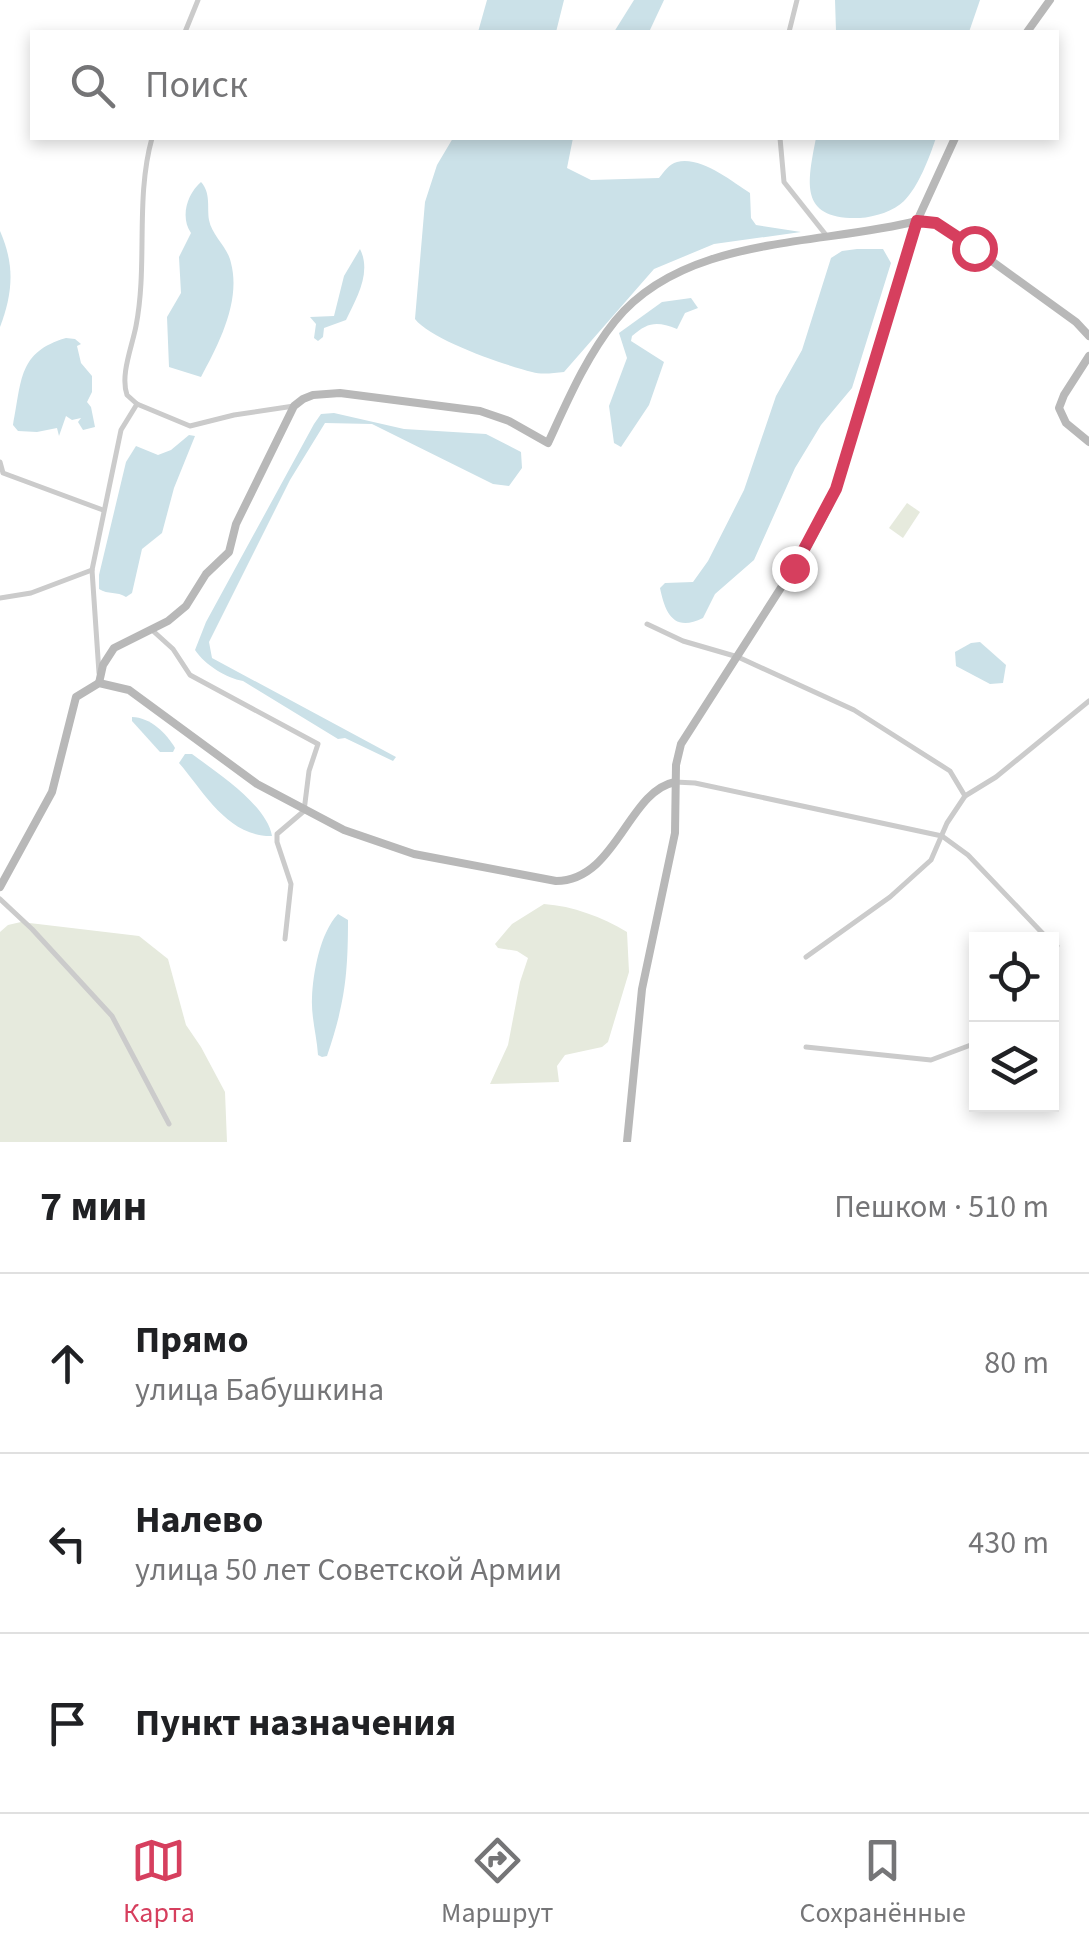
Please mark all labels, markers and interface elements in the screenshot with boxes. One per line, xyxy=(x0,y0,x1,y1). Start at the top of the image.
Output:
search box xyxy=(30,30,1059,140)
icon: search xyxy=(65,58,120,113)
text: Поиск xyxy=(145,58,248,112)
route start xyxy=(952,226,998,272)
route end xyxy=(772,546,818,592)
map controls xyxy=(969,932,1059,1112)
button: locate xyxy=(969,932,1059,1022)
button: layers xyxy=(969,1022,1059,1112)
text: 7 мин xyxy=(40,1177,147,1237)
text: Пешком · 510 m xyxy=(834,1184,1049,1230)
text: Прямо xyxy=(135,1313,249,1367)
icon: ahead xyxy=(40,1336,95,1391)
text: 80 m xyxy=(984,1340,1049,1386)
text: улица Бабушкина xyxy=(135,1367,384,1413)
text: Налево xyxy=(135,1493,263,1547)
icon: left xyxy=(40,1516,95,1571)
text: 430 m xyxy=(968,1520,1049,1566)
text: улица 50 лет Советской Армии xyxy=(135,1547,562,1593)
icon: arrive xyxy=(40,1696,95,1751)
text: Пункт назначения xyxy=(135,1696,456,1750)
tab: Карта xyxy=(123,1833,195,1933)
tab: Маршрут xyxy=(441,1833,553,1933)
tab: Сохранённые xyxy=(800,1833,966,1933)

